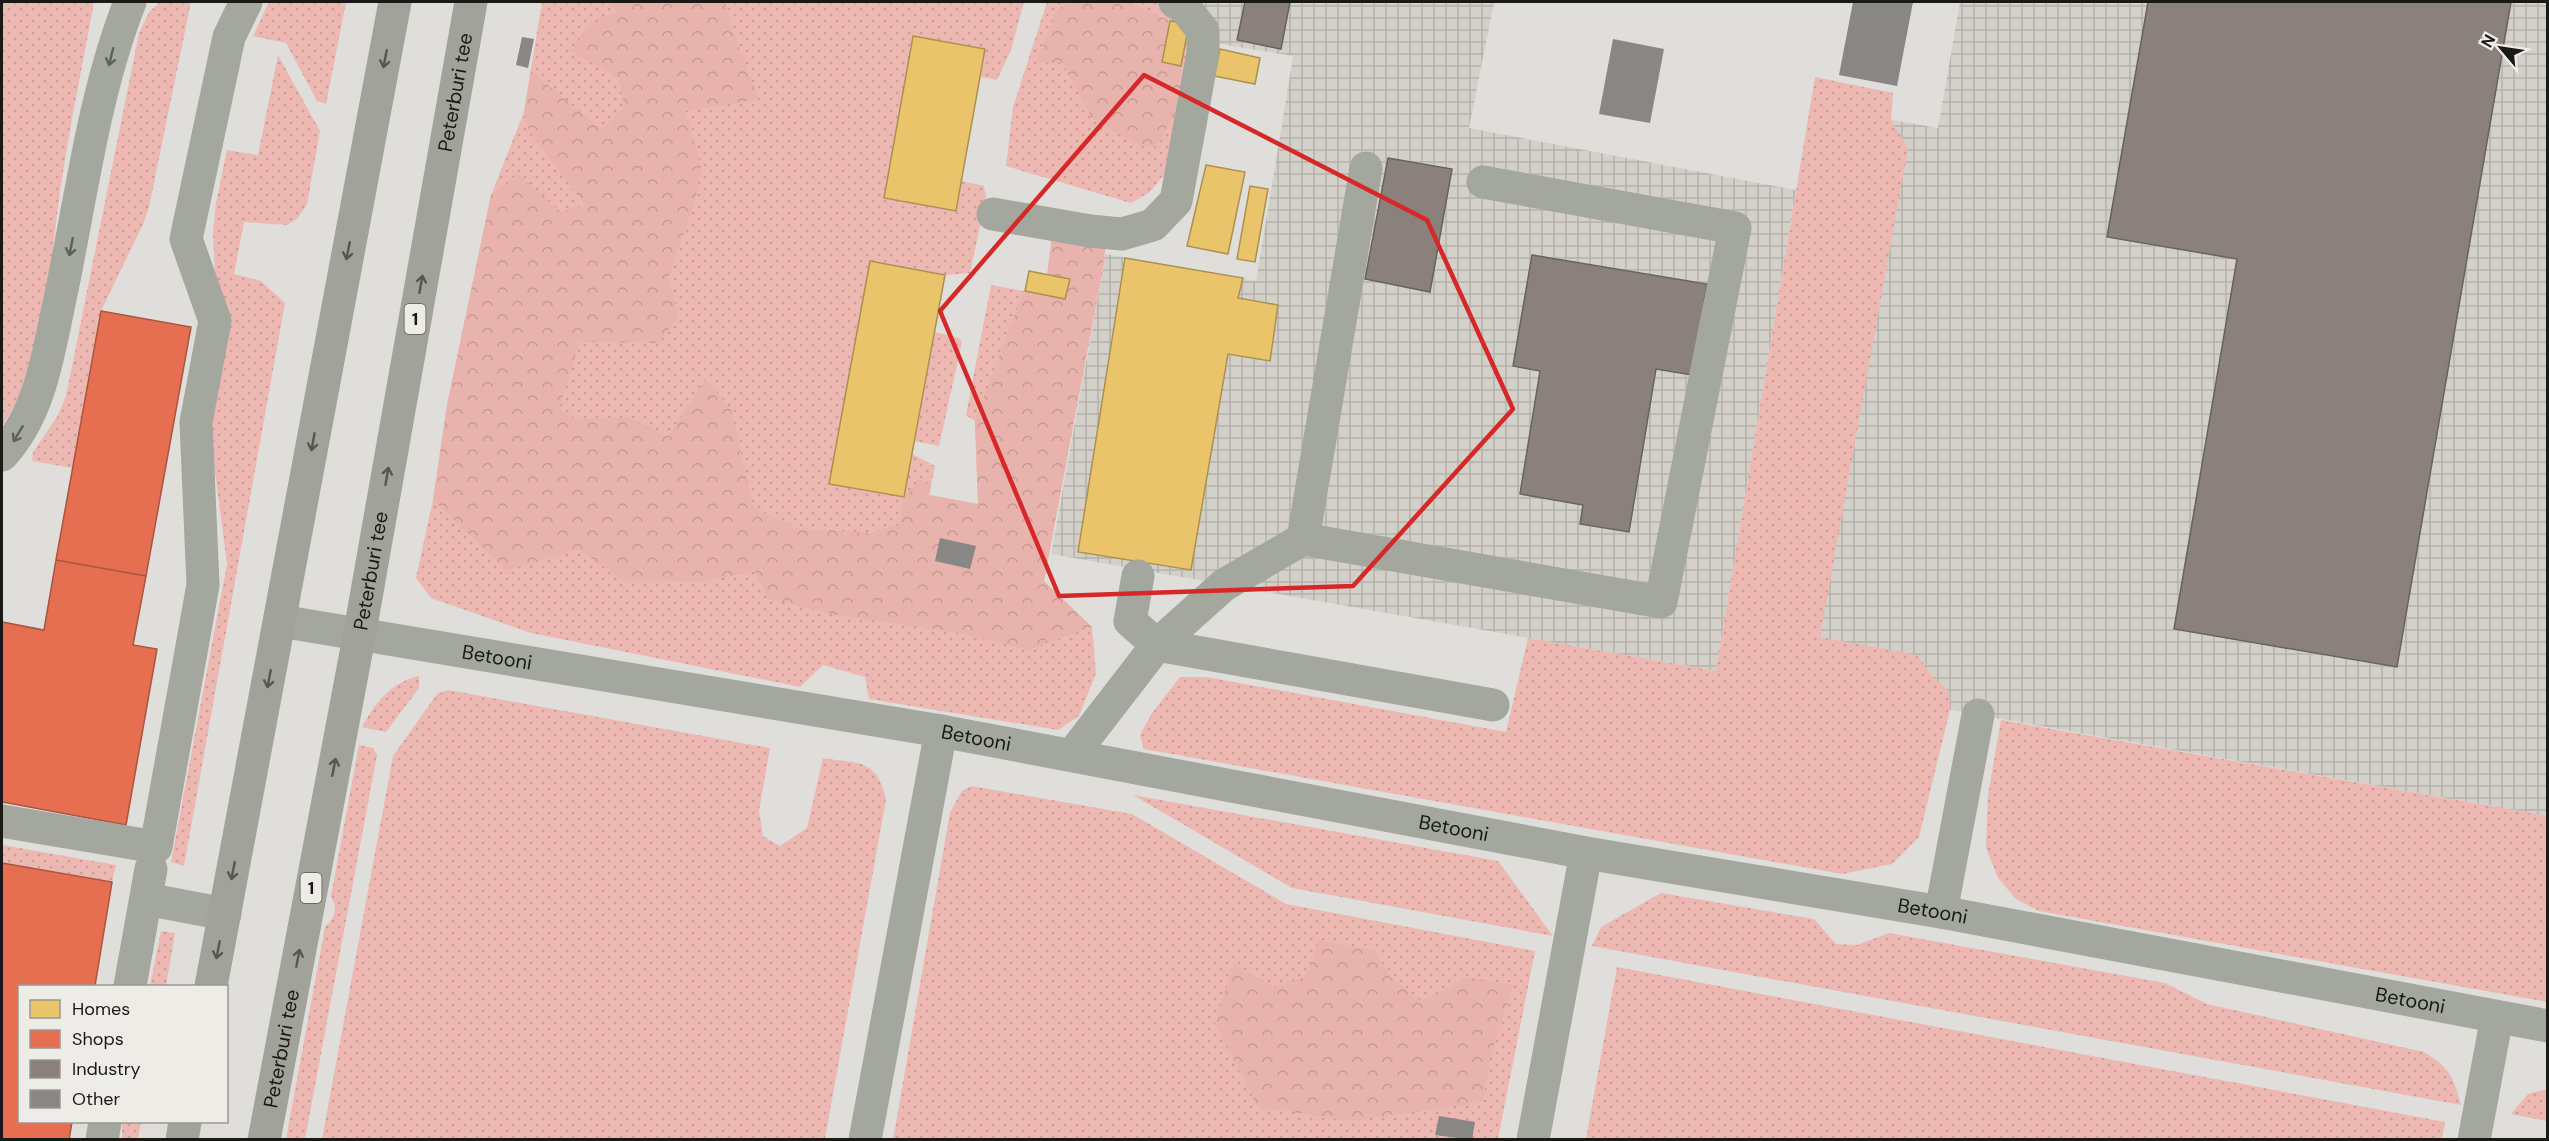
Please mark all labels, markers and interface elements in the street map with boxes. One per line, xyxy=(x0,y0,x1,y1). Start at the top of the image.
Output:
north arrow xyxy=(2471,18,2531,78)
street label: Peterburi tee xyxy=(432,31,478,154)
text: N xyxy=(2476,31,2500,51)
one-way arrow xyxy=(105,47,116,66)
one-way arrow xyxy=(379,49,390,68)
one-way arrow xyxy=(65,237,76,257)
one-way arrow xyxy=(342,240,353,260)
one-way arrow xyxy=(416,274,427,294)
road number: 1 xyxy=(404,304,426,334)
one-way arrow xyxy=(11,425,23,442)
one-way arrow xyxy=(307,432,318,452)
one-way arrow xyxy=(382,466,393,486)
street label: Peterburi tee xyxy=(347,509,394,632)
street label: Betooni xyxy=(460,638,534,676)
one-way arrow xyxy=(263,669,274,688)
street label: Betooni xyxy=(939,718,1013,757)
one-way arrow xyxy=(329,757,340,777)
street label: Betooni xyxy=(1417,809,1491,847)
one-way arrow xyxy=(227,860,238,880)
road number: 1 xyxy=(300,873,322,903)
street label: Betooni xyxy=(1896,892,1970,930)
one-way arrow xyxy=(212,940,223,959)
one-way arrow xyxy=(293,949,304,969)
street label: Betooni xyxy=(2373,981,2448,1019)
legend xyxy=(18,985,228,1123)
street label: Peterburi tee xyxy=(257,987,305,1110)
text: Homes xyxy=(72,997,130,1021)
text: Shops xyxy=(72,1027,124,1051)
text: Industry xyxy=(72,1057,141,1081)
text: Other xyxy=(72,1087,121,1111)

